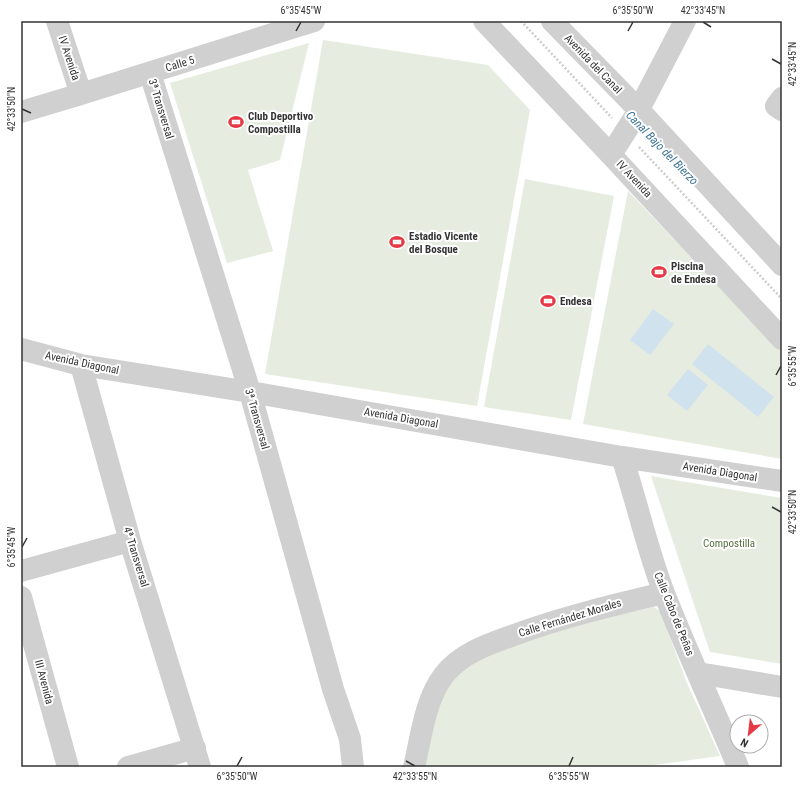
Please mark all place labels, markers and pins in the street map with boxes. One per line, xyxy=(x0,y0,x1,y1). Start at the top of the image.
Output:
place label: Club Deportivo Compostilla xyxy=(248,110,314,136)
sports icon: Club Deportivo Compostilla xyxy=(227,113,245,131)
place label: Estadio Vicente del Bosque xyxy=(409,230,478,256)
sports icon: Estadio Vicente del Bosque xyxy=(388,233,406,251)
place label: Piscina de Endesa xyxy=(671,260,716,286)
sports icon: Piscina de Endesa xyxy=(650,263,668,281)
sports icon: Endesa xyxy=(539,292,557,310)
place label: Endesa xyxy=(560,295,592,308)

